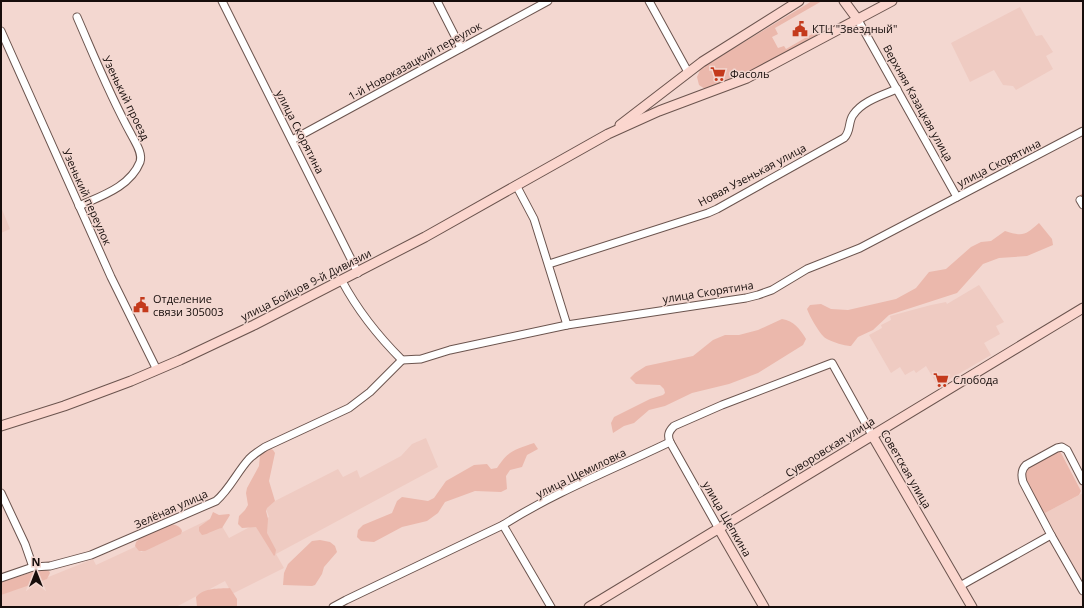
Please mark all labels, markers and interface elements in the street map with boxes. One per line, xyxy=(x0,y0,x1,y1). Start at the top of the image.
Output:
street label: 1-й Новоказацкий переулок xyxy=(346,17,484,103)
public building icon: КТЦ "Звездный" xyxy=(791,20,809,38)
place label: КТЦ "Звездный" xyxy=(812,21,897,36)
street label: Верхняя Казацкая улица xyxy=(880,42,957,164)
street label: Узенький проезд xyxy=(99,53,154,143)
supermarket icon: Фасоль xyxy=(709,65,727,83)
place label: Фасоль xyxy=(730,66,770,81)
street label: улица Скорятина xyxy=(273,87,328,176)
street label: улица Скорятина xyxy=(954,135,1043,190)
street label: Новая Узенькая улица xyxy=(695,140,808,209)
street label: Узенький переулок xyxy=(59,146,116,248)
street label: улица Бойцов 9-й Дивизии xyxy=(238,245,374,324)
street label: улица Скорятина xyxy=(661,277,755,306)
place label: Отделение связи 305003 xyxy=(153,291,224,319)
public building icon: Отделение связи 305003 xyxy=(132,296,150,314)
supermarket icon: Слобода xyxy=(932,371,950,389)
place label: Слобода xyxy=(953,372,998,387)
street label: Суворовская улица xyxy=(782,413,877,480)
street label: Советская улица xyxy=(878,426,935,511)
street label: улица Щемиловка xyxy=(533,444,628,501)
street label: улица Щепкина xyxy=(700,478,755,559)
street label: Зелёная улица xyxy=(132,486,210,531)
north arrow xyxy=(16,552,56,592)
text: N xyxy=(32,554,40,569)

